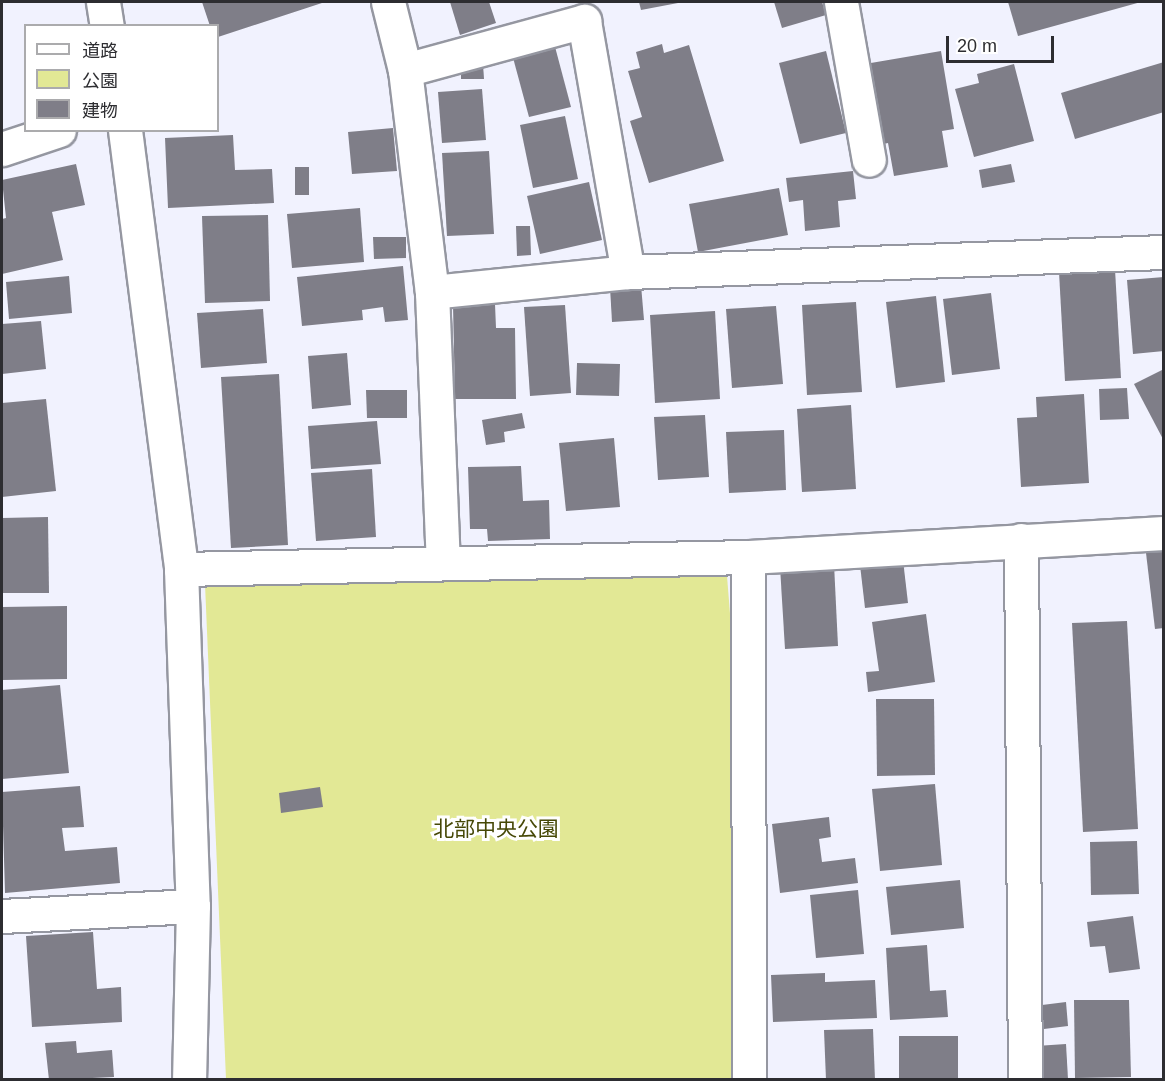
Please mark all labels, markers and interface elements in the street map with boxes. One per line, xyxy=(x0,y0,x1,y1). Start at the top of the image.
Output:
legend xyxy=(24,24,219,132)
scale bar xyxy=(949,24,1057,62)
text: 20 m xyxy=(957,36,997,56)
text: 道路 xyxy=(82,41,118,61)
text: 公園 xyxy=(82,71,118,91)
text: 建物 xyxy=(82,101,118,121)
park label: 北部中央公園 xyxy=(433,816,559,842)

